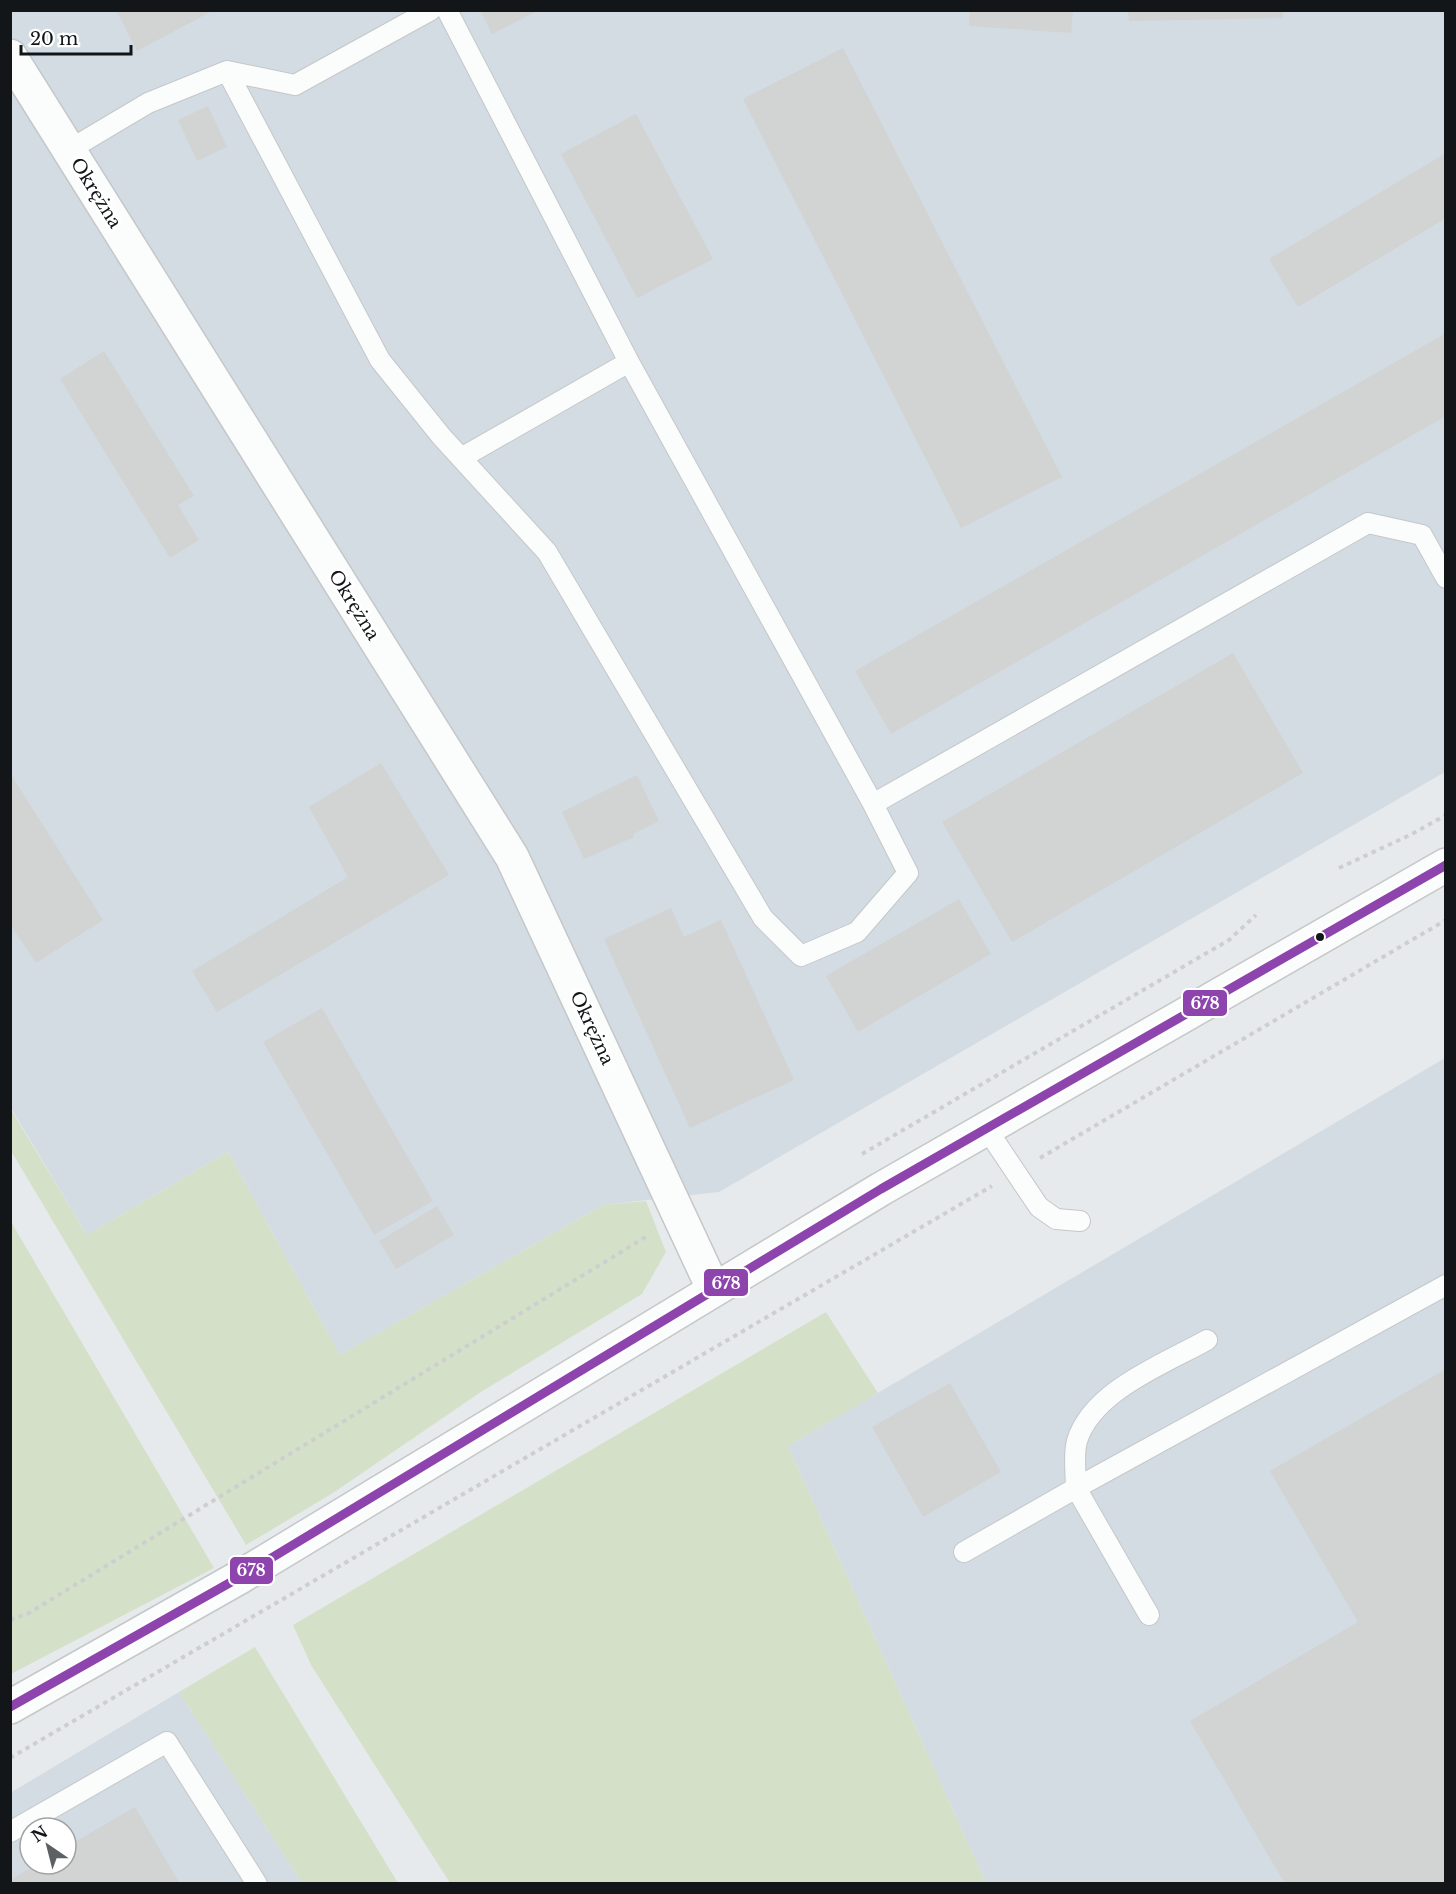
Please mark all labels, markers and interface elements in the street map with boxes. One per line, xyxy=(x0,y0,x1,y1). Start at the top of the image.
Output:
scale bar xyxy=(21,18,130,56)
text: 20 m xyxy=(30,28,78,50)
street label: Okrężna xyxy=(66,154,126,232)
street label: Okrężna xyxy=(324,566,384,644)
unlabelled marker xyxy=(1314,931,1326,943)
street label: Okrężna xyxy=(565,988,619,1068)
line badge: 678 xyxy=(1182,989,1228,1017)
text: 678 xyxy=(1190,993,1220,1013)
line badge: 678 xyxy=(703,1268,749,1297)
text: 678 xyxy=(711,1273,741,1293)
line badge: 678 xyxy=(229,1556,274,1585)
text: 678 xyxy=(236,1560,266,1580)
north arrow xyxy=(18,1816,78,1876)
text: N xyxy=(27,1821,51,1846)

